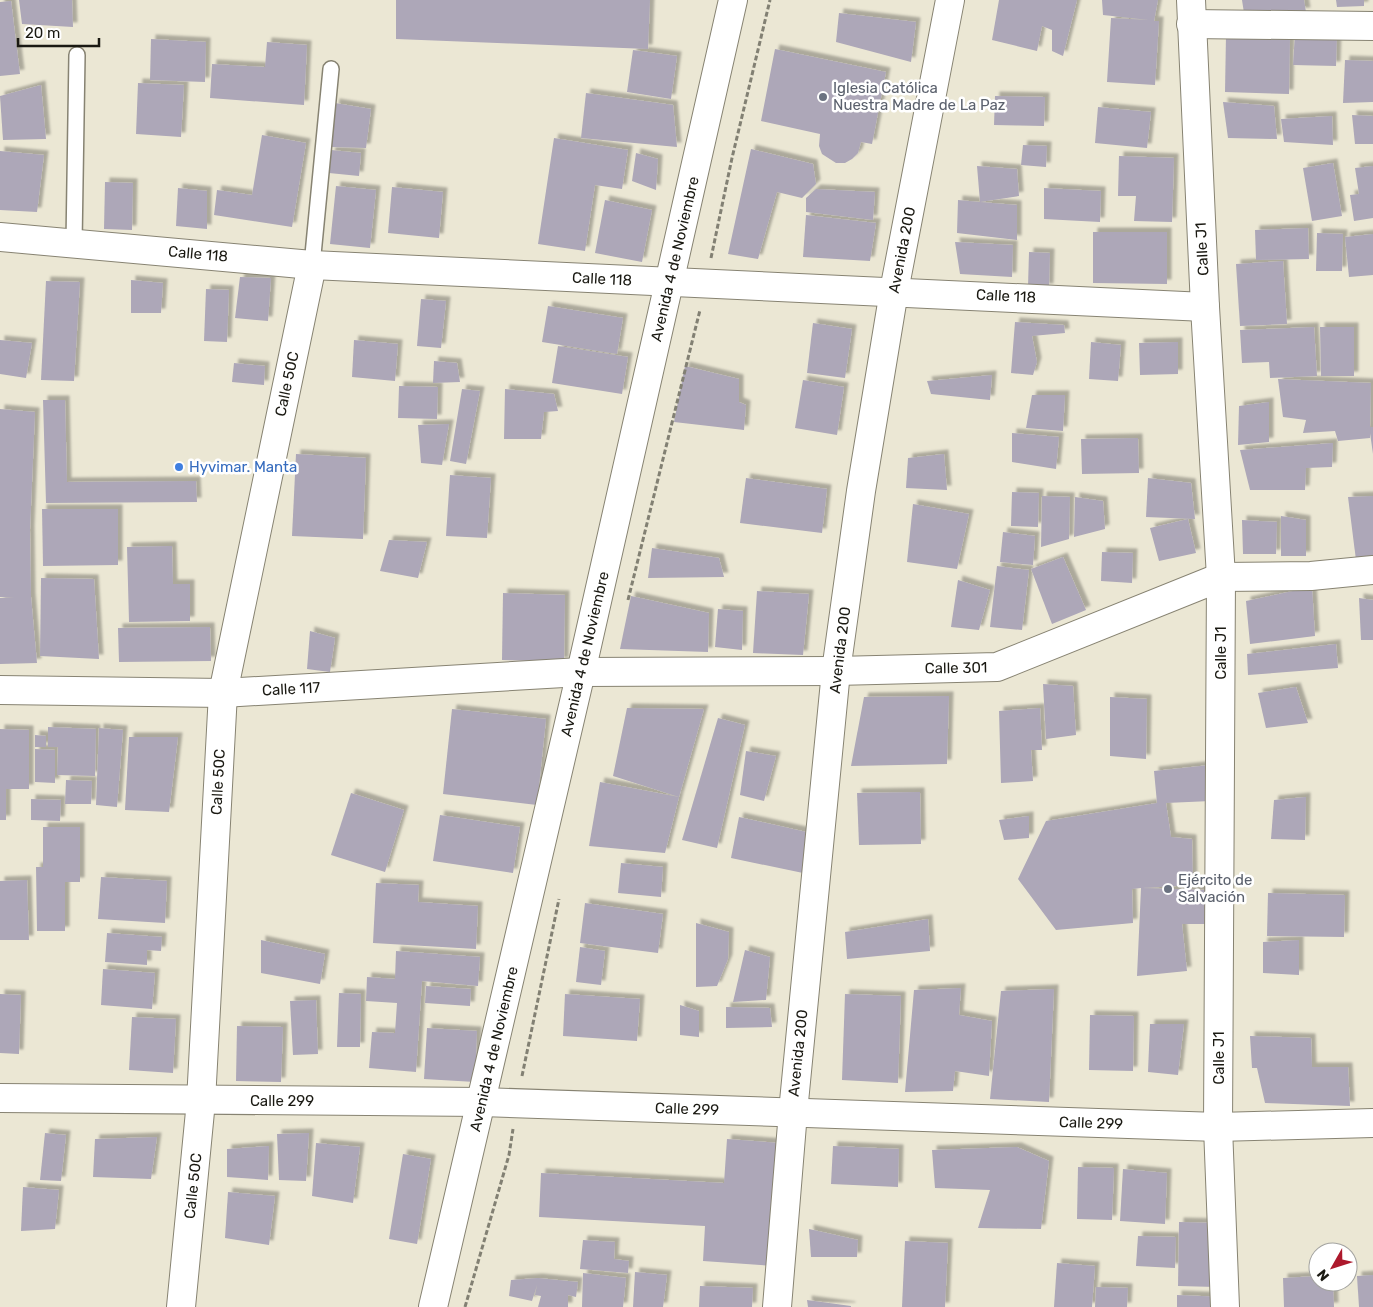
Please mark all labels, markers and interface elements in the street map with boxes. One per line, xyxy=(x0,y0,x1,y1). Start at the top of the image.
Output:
scale bar xyxy=(18,15,99,47)
text: 20 m xyxy=(25,24,60,42)
place label: Iglesia Católica Nuestra Madre de La Paz xyxy=(833,79,1006,114)
marker: Iglesia Católica Nuestra Madre de La Paz xyxy=(817,91,829,103)
street label: Avenida 4 de Noviembre xyxy=(647,175,703,343)
street label: Avenida 200 xyxy=(885,205,919,295)
street label: Calle J1 xyxy=(1192,222,1212,276)
street label: Calle 118 xyxy=(167,242,229,266)
street label: Calle 118 xyxy=(572,268,632,290)
street label: Calle 118 xyxy=(976,285,1036,307)
street label: Calle 50C xyxy=(271,350,303,418)
place label: Hyvimar. Manta xyxy=(189,458,297,476)
marker: Hyvimar. Manta xyxy=(173,461,185,473)
street label: Avenida 4 de Noviembre xyxy=(557,570,613,738)
street label: Avenida 200 xyxy=(826,605,854,695)
street label: Calle J1 xyxy=(1212,626,1230,680)
street label: Calle 301 xyxy=(925,658,987,678)
street label: Calle 117 xyxy=(261,678,321,700)
street label: Calle 50C xyxy=(207,749,229,815)
place label: Ejército de Salvación xyxy=(1178,871,1252,906)
marker: Ejército de Salvación xyxy=(1162,883,1174,895)
street label: Avenida 4 de Noviembre xyxy=(466,965,522,1133)
street label: Avenida 200 xyxy=(784,1009,812,1097)
street label: Calle J1 xyxy=(1210,1031,1228,1085)
street label: Calle 299 xyxy=(250,1092,314,1110)
street label: Calle 299 xyxy=(655,1099,720,1119)
street label: Calle 299 xyxy=(1059,1113,1124,1133)
street label: Calle 50C xyxy=(181,1152,205,1220)
north arrow xyxy=(1308,1242,1358,1292)
text: N xyxy=(1314,1266,1333,1284)

